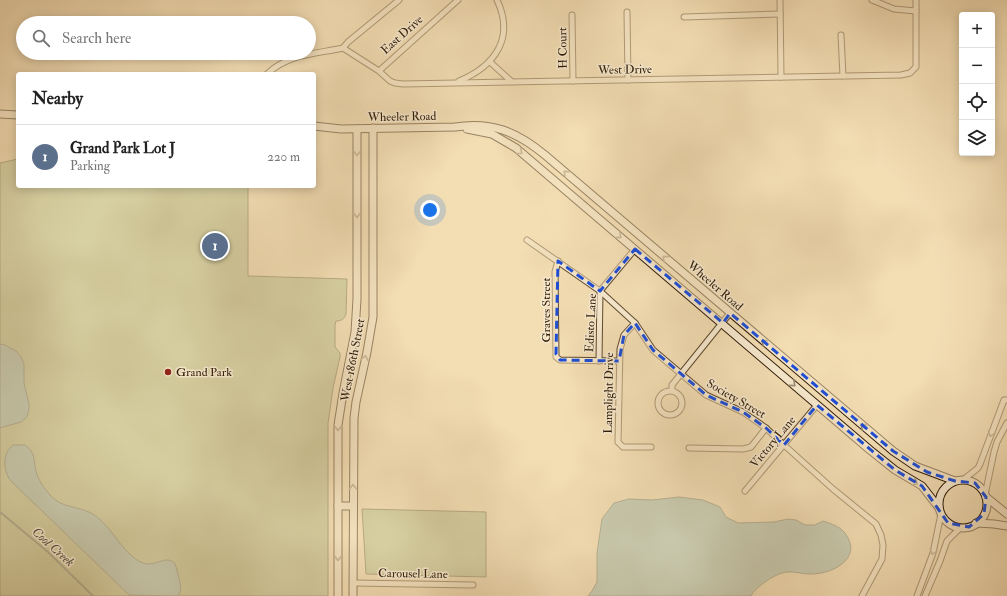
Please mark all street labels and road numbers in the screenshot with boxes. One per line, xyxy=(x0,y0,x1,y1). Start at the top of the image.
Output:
street label: East Drive xyxy=(378,12,426,58)
street label: H Court xyxy=(555,27,571,69)
street label: West Drive xyxy=(597,62,652,78)
street label: Wheeler Road xyxy=(366,109,437,125)
street label: Wheeler Road xyxy=(683,257,746,314)
street label: Graves Street xyxy=(539,277,554,342)
street label: Edisto Lane xyxy=(582,293,600,353)
street label: West 186th Street xyxy=(337,317,368,404)
street label: Lamplight Drive xyxy=(601,352,617,434)
street label: Society Street xyxy=(704,376,768,422)
street label: Victory Lane xyxy=(747,413,799,471)
street label: Carousel Lane xyxy=(378,566,448,582)

